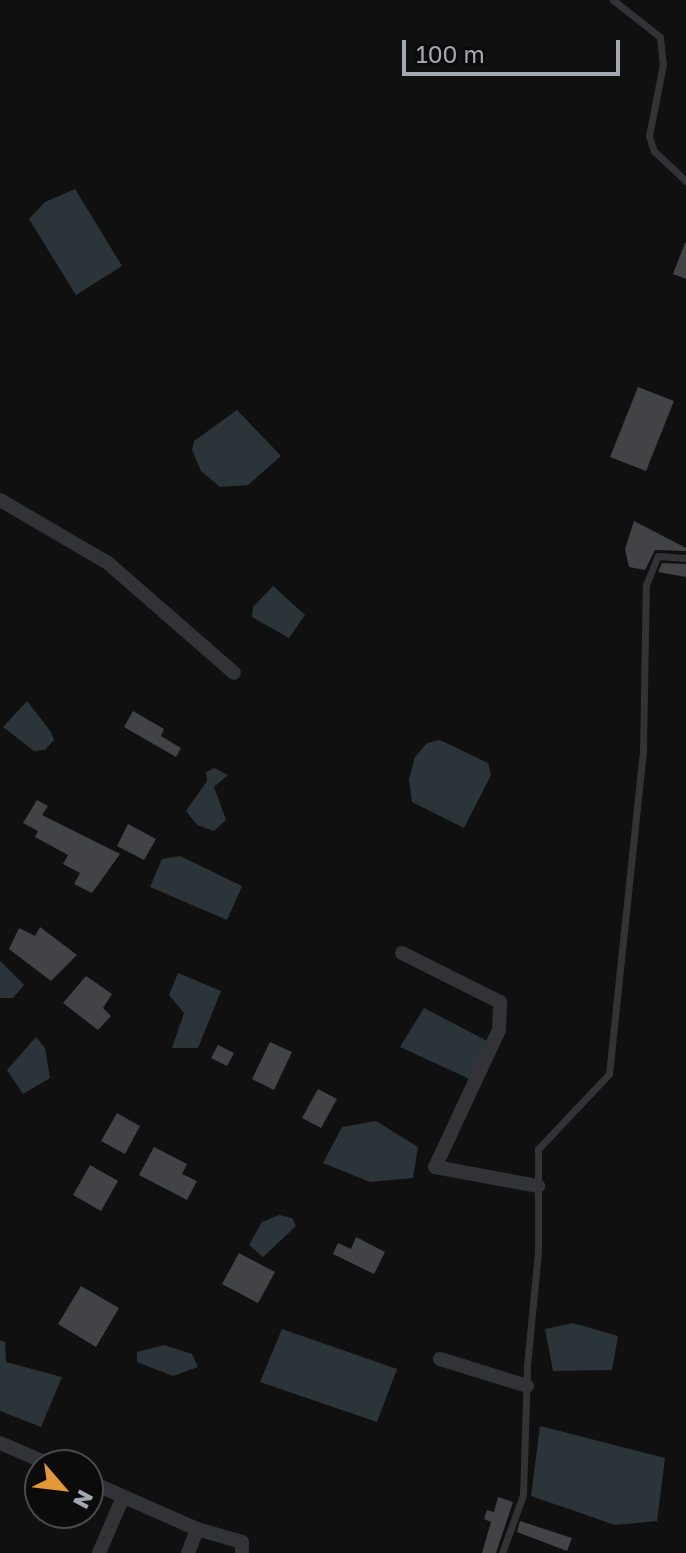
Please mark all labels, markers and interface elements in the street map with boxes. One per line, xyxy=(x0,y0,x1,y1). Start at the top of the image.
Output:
scale bar xyxy=(406,24,624,74)
text: 100 m xyxy=(416,39,485,68)
north arrow xyxy=(24,1449,104,1529)
text: N xyxy=(68,1486,100,1513)

